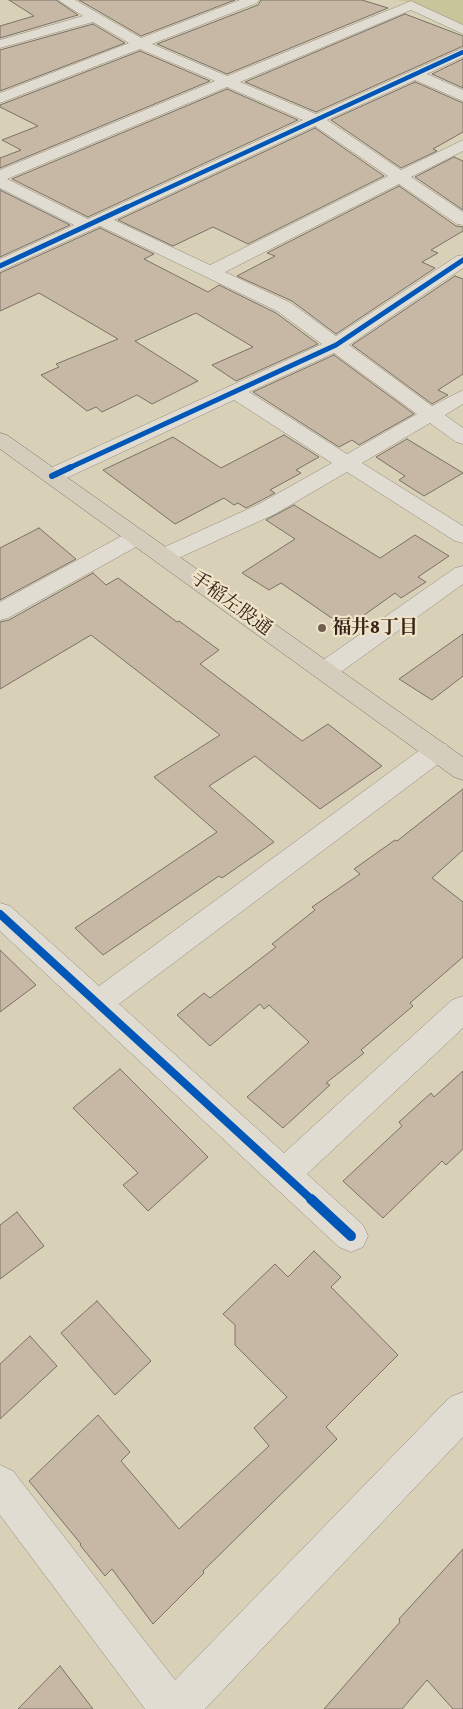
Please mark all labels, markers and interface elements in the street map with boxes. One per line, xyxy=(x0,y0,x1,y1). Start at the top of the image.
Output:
street label: 手稲左股通 xyxy=(186,567,276,641)
place label: 福井8丁目 xyxy=(332,617,418,639)
marker: 福井8丁目 xyxy=(316,622,328,634)

